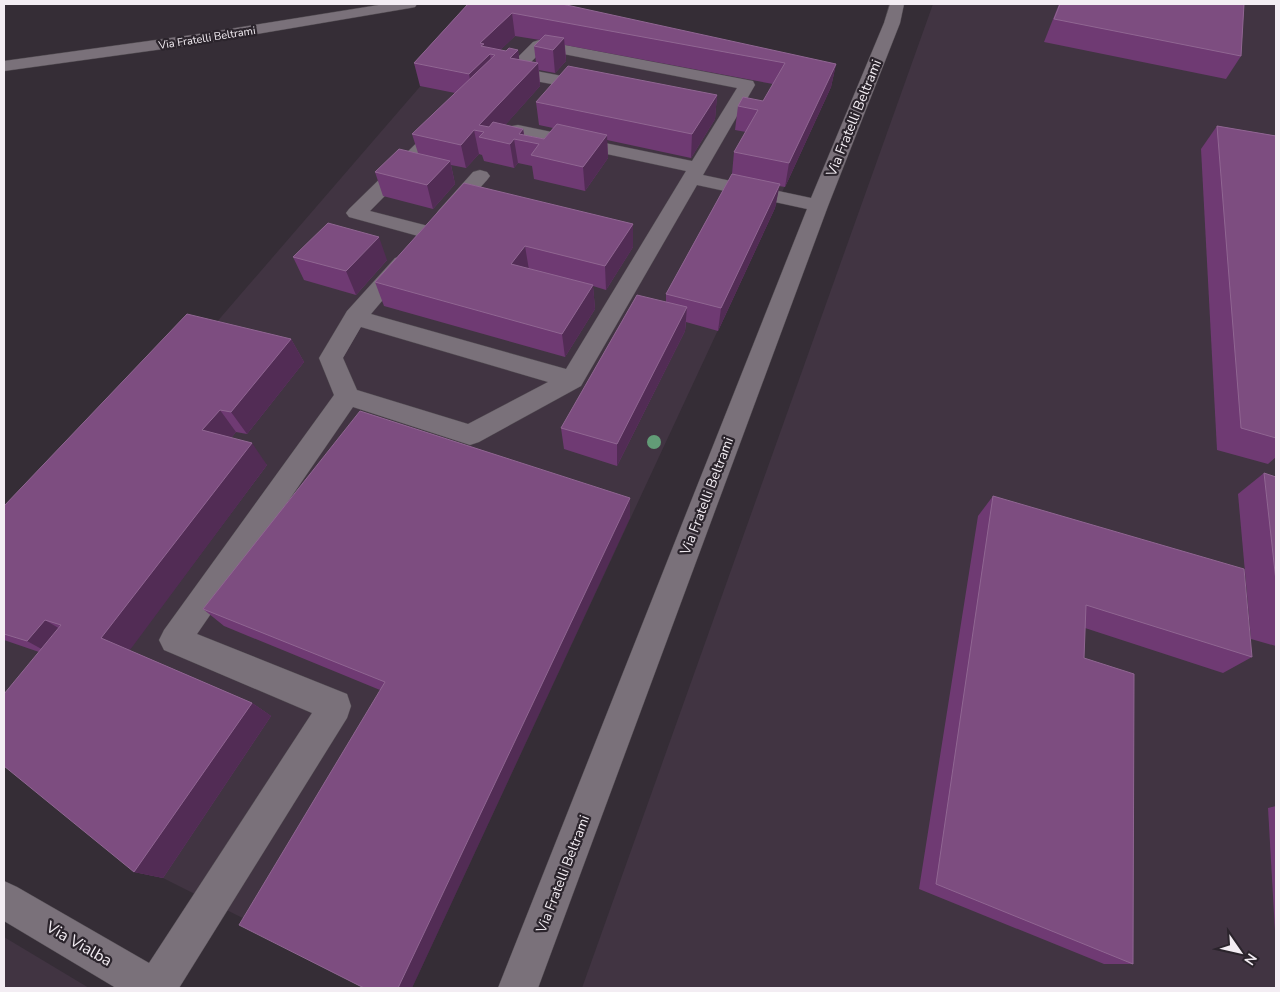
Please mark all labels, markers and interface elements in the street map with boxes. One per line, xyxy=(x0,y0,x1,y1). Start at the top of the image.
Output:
street label: Via Fratelli Beltrami xyxy=(156,23,257,53)
street label: Via Fratelli Beltrami xyxy=(821,57,886,180)
street label: Via Fratelli Beltrami xyxy=(675,434,738,559)
street label: Via Fratelli Beltrami xyxy=(531,812,594,937)
street label: Via Vialba xyxy=(41,916,116,972)
north arrow xyxy=(1215,927,1265,977)
text: N xyxy=(1240,949,1261,969)

